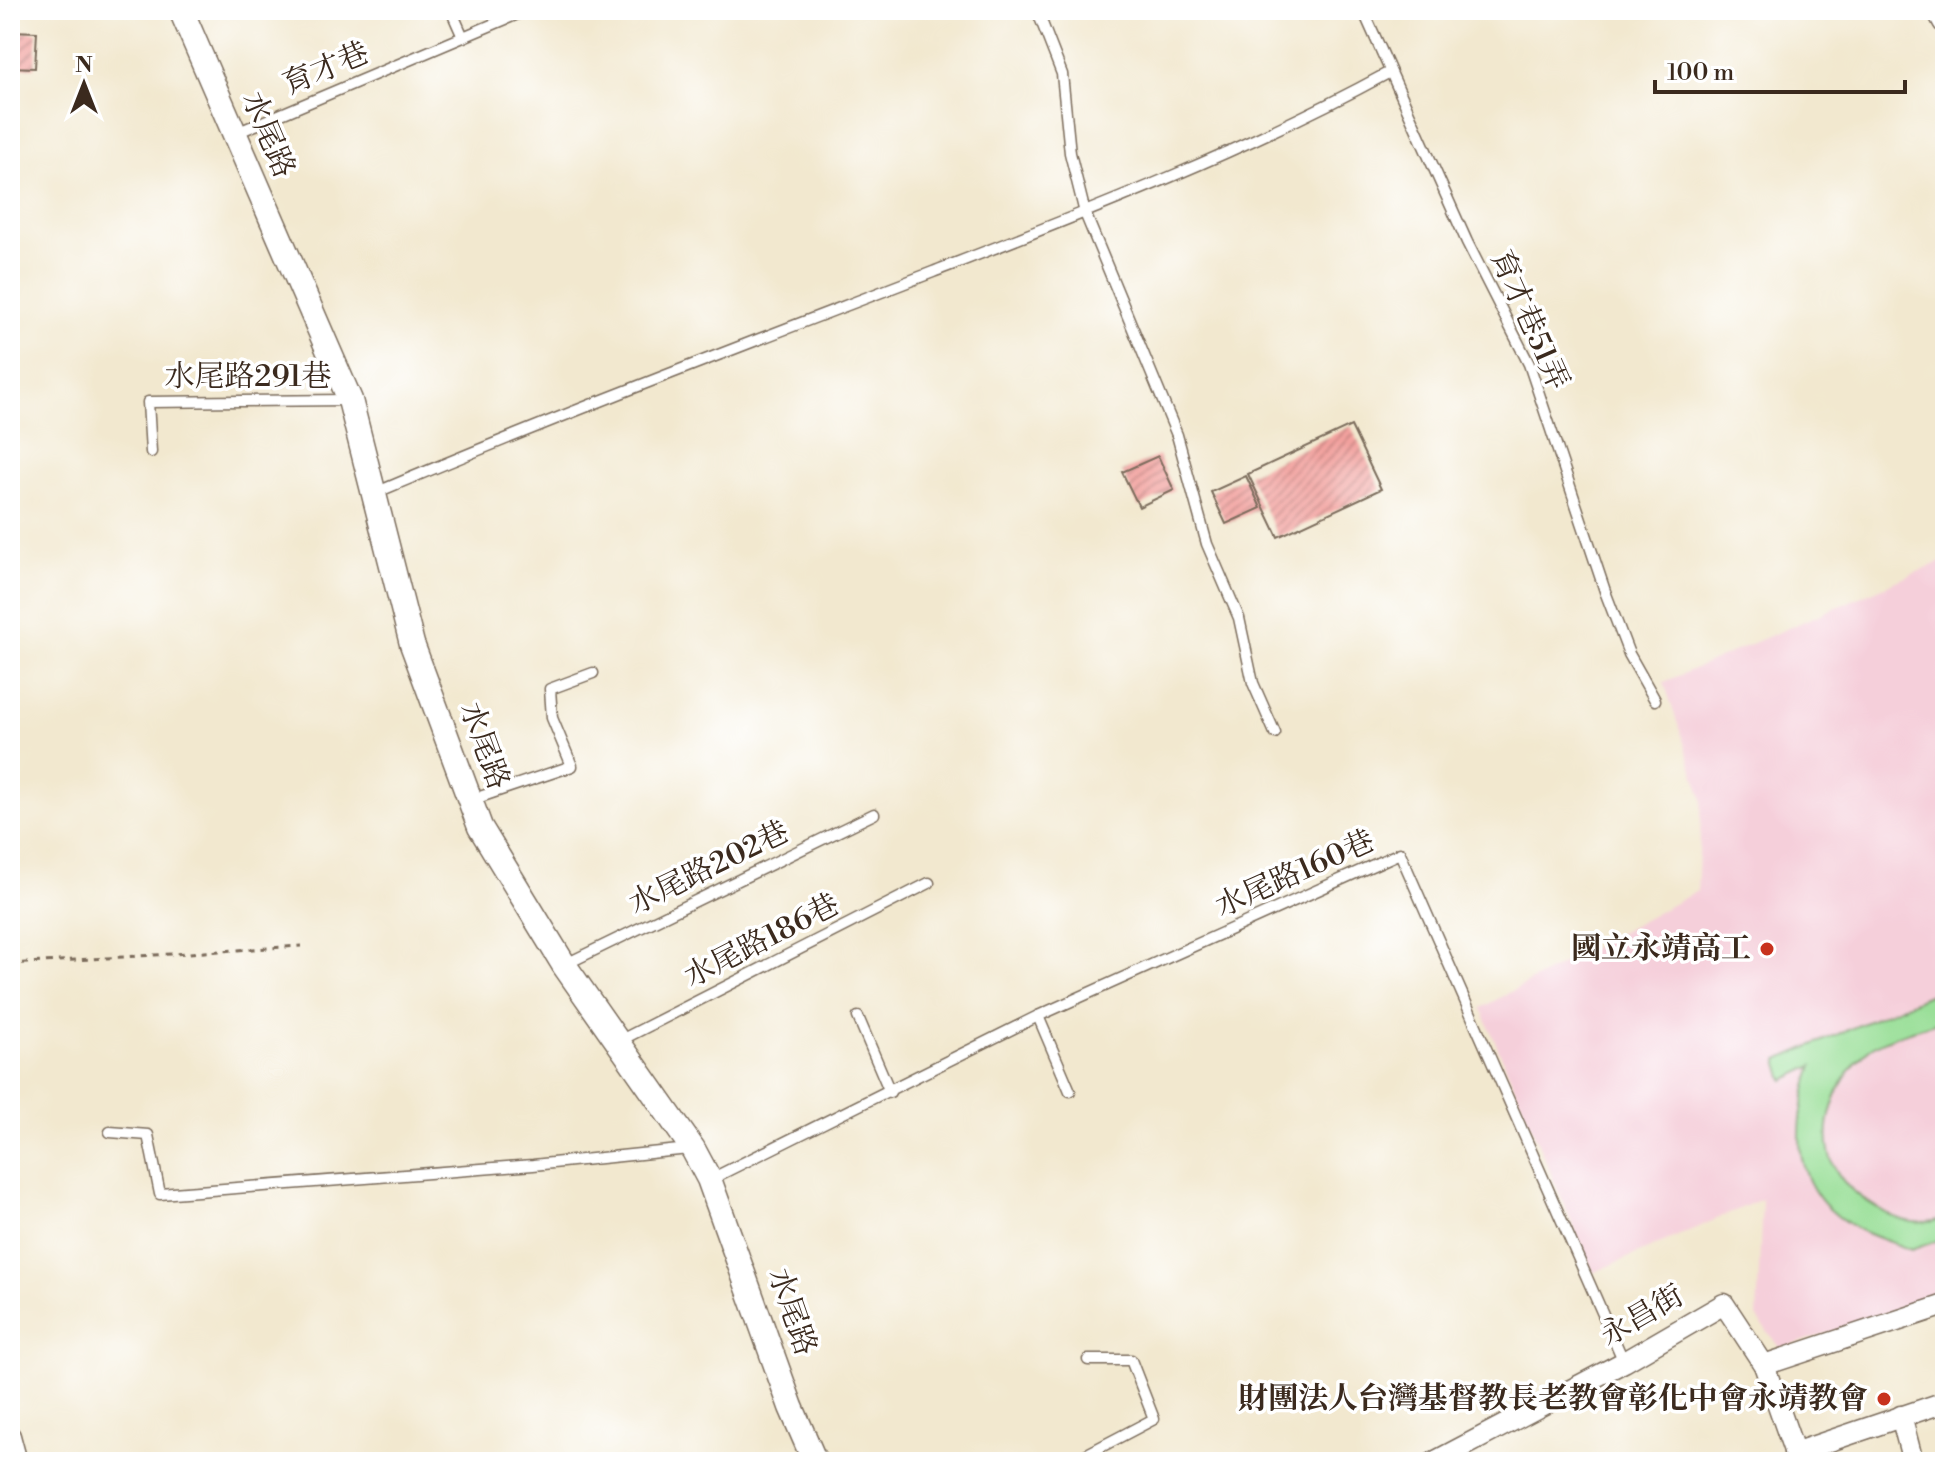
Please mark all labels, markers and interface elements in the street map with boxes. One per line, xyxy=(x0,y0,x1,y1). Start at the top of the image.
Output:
street label: 育才巷 xyxy=(277,34,375,104)
north arrow xyxy=(44,44,124,124)
scale bar xyxy=(1655,44,1905,94)
text: N xyxy=(75,52,93,79)
text: 100 m xyxy=(1667,58,1734,88)
street label: 水尾路 xyxy=(233,86,303,184)
street label: 育才巷51弄 xyxy=(1481,244,1577,396)
street label: 水尾路291巷 xyxy=(164,358,332,396)
street label: 水尾路 xyxy=(451,697,517,795)
street label: 水尾路202巷 xyxy=(623,813,795,923)
street label: 水尾路160巷 xyxy=(1210,822,1380,926)
street label: 水尾路186巷 xyxy=(678,886,846,996)
place label: 國立永靖高工 xyxy=(1571,930,1751,968)
marker: 國立永靖高工 xyxy=(1758,940,1776,958)
street label: 水尾路 xyxy=(759,1263,825,1361)
street label: 永昌街 xyxy=(1594,1277,1690,1355)
place label: 財團法人台灣基督教長老教會彰化中會永靖教會 xyxy=(1238,1380,1868,1418)
marker: 財團法人台灣基督教長老教會彰化中會永靖教會 xyxy=(1875,1390,1893,1408)

